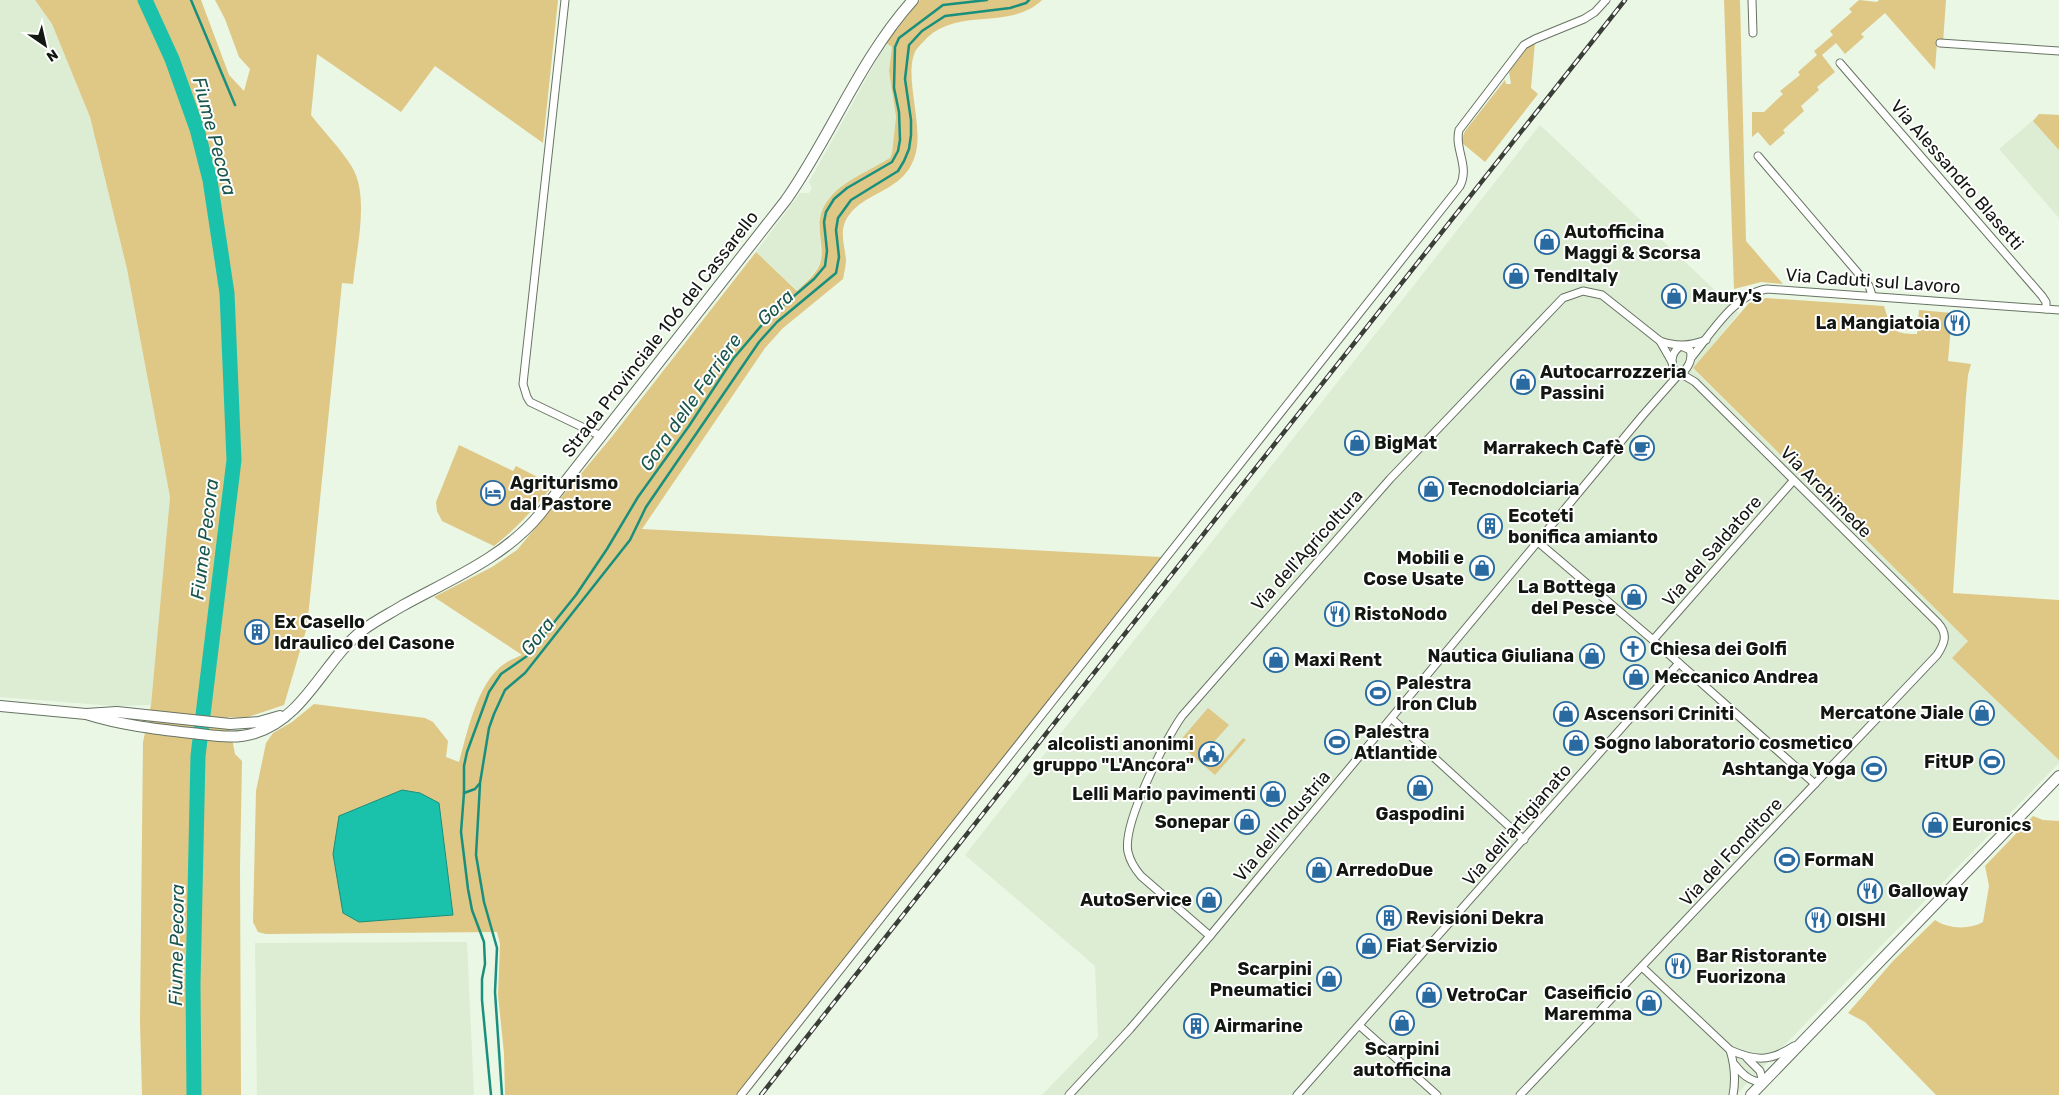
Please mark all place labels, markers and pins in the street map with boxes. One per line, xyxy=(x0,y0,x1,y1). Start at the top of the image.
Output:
place label: Autofficina Maggi & Scorsa xyxy=(1564,221,1701,264)
shop icon: Autofficina Maggi & Scorsa xyxy=(1534,229,1560,255)
shop icon: TendItaly xyxy=(1503,263,1529,289)
place label: TendItaly xyxy=(1534,265,1618,287)
shop icon: Maury's xyxy=(1661,283,1687,309)
place label: Maury's xyxy=(1692,285,1762,307)
restaurant icon: La Mangiatoia xyxy=(1944,310,1970,336)
place label: La Mangiatoia xyxy=(1815,312,1940,334)
place label: Autocarrozzeria Passini xyxy=(1540,361,1687,404)
shop icon: Autocarrozzeria Passini xyxy=(1510,369,1536,395)
shop icon: BigMat xyxy=(1344,430,1370,456)
place label: BigMat xyxy=(1374,432,1437,454)
cafe icon: Marrakech Cafè xyxy=(1629,435,1655,461)
place label: Marrakech Cafè xyxy=(1483,437,1624,459)
place label: Agriturismo dal Pastore xyxy=(510,472,618,515)
shop icon: Tecnodolciaria xyxy=(1418,476,1444,502)
place label: Tecnodolciaria xyxy=(1448,478,1579,500)
hotel icon: Agriturismo dal Pastore xyxy=(480,480,506,506)
place label: Ecoteti bonifica amianto xyxy=(1508,505,1658,548)
building icon: Ecoteti bonifica amianto xyxy=(1477,513,1503,539)
place label: Mobili e Cose Usate xyxy=(1363,547,1464,590)
shop icon: Mobili e Cose Usate xyxy=(1469,555,1495,581)
place label: La Bottega del Pesce xyxy=(1518,576,1616,619)
shop icon: La Bottega del Pesce xyxy=(1621,584,1647,610)
restaurant icon: RistoNodo xyxy=(1324,601,1350,627)
place label: RistoNodo xyxy=(1354,603,1447,625)
place label: Ex Casello Idraulico del Casone xyxy=(274,611,455,654)
building icon: Ex Casello Idraulico del Casone xyxy=(244,619,270,645)
church icon: Chiesa dei Golfi xyxy=(1620,636,1646,662)
place label: Chiesa dei Golfi xyxy=(1650,638,1787,660)
shop icon: Nautica Giuliana xyxy=(1579,643,1605,669)
place label: Nautica Giuliana xyxy=(1428,645,1574,667)
shop icon: Maxi Rent xyxy=(1263,647,1289,673)
place label: Maxi Rent xyxy=(1294,649,1382,671)
shop icon: Meccanico Andrea xyxy=(1623,664,1649,690)
place label: Meccanico Andrea xyxy=(1654,666,1818,688)
place label: Palestra Iron Club xyxy=(1396,672,1477,715)
sports icon: Palestra Iron Club xyxy=(1365,680,1391,706)
shop icon: Mercatone Jiale xyxy=(1969,700,1995,726)
shop icon: Ascensori Criniti xyxy=(1553,701,1579,727)
place label: Mercatone Jiale xyxy=(1820,702,1964,724)
place label: Ascensori Criniti xyxy=(1584,703,1734,725)
place label: Palestra Atlantide xyxy=(1354,721,1438,764)
sports icon: Palestra Atlantide xyxy=(1324,729,1350,755)
shop icon: Sogno laboratorio cosmetico xyxy=(1563,730,1589,756)
place label: Sogno laboratorio cosmetico xyxy=(1594,732,1853,754)
place label: alcolisti anonimi gruppo "L'Ancora" xyxy=(1033,733,1194,776)
public building icon: alcolisti anonimi gruppo "L'Ancora" xyxy=(1198,741,1224,767)
sports icon: FitUP xyxy=(1979,749,2005,775)
place label: FitUP xyxy=(1924,751,1974,773)
sports icon: Ashtanga Yoga xyxy=(1861,756,1887,782)
place label: Ashtanga Yoga xyxy=(1722,758,1856,780)
shop icon: Gaspodini xyxy=(1407,775,1433,801)
shop icon: Lelli Mario pavimenti xyxy=(1260,781,1286,807)
place label: Lelli Mario pavimenti xyxy=(1072,783,1256,805)
place label: Gaspodini xyxy=(1375,803,1465,825)
shop icon: Sonepar xyxy=(1234,809,1260,835)
place label: Sonepar xyxy=(1155,811,1230,833)
shop icon: Euronics xyxy=(1922,812,1948,838)
place label: Euronics xyxy=(1952,814,2031,836)
sports icon: FormaN xyxy=(1774,847,1800,873)
place label: FormaN xyxy=(1804,849,1874,871)
shop icon: ArredoDue xyxy=(1306,857,1332,883)
place label: ArredoDue xyxy=(1336,859,1434,881)
restaurant icon: Galloway xyxy=(1857,878,1883,904)
place label: Galloway xyxy=(1888,880,1969,902)
shop icon: AutoService xyxy=(1196,887,1222,913)
place label: AutoService xyxy=(1080,889,1192,911)
building icon: Revisioni Dekra xyxy=(1376,905,1402,931)
place label: Revisioni Dekra xyxy=(1406,907,1544,929)
restaurant icon: OISHI xyxy=(1805,907,1831,933)
place label: OISHI xyxy=(1836,909,1886,931)
shop icon: Fiat Servizio xyxy=(1356,933,1382,959)
place label: Fiat Servizio xyxy=(1386,935,1498,957)
place label: Bar Ristorante Fuorizona xyxy=(1696,945,1827,988)
restaurant icon: Bar Ristorante Fuorizona xyxy=(1665,953,1691,979)
place label: Scarpini Pneumatici xyxy=(1210,958,1312,1001)
shop icon: Scarpini Pneumatici xyxy=(1316,966,1342,992)
shop icon: VetroCar xyxy=(1416,982,1442,1008)
place label: Caseificio Maremma xyxy=(1544,982,1632,1025)
place label: VetroCar xyxy=(1446,984,1527,1006)
shop icon: Caseificio Maremma xyxy=(1636,990,1662,1016)
shop icon: Scarpini autofficina xyxy=(1389,1010,1415,1036)
building icon: Airmarine xyxy=(1183,1013,1209,1039)
place label: Airmarine xyxy=(1214,1015,1303,1037)
place label: Scarpini autofficina xyxy=(1353,1038,1451,1081)

